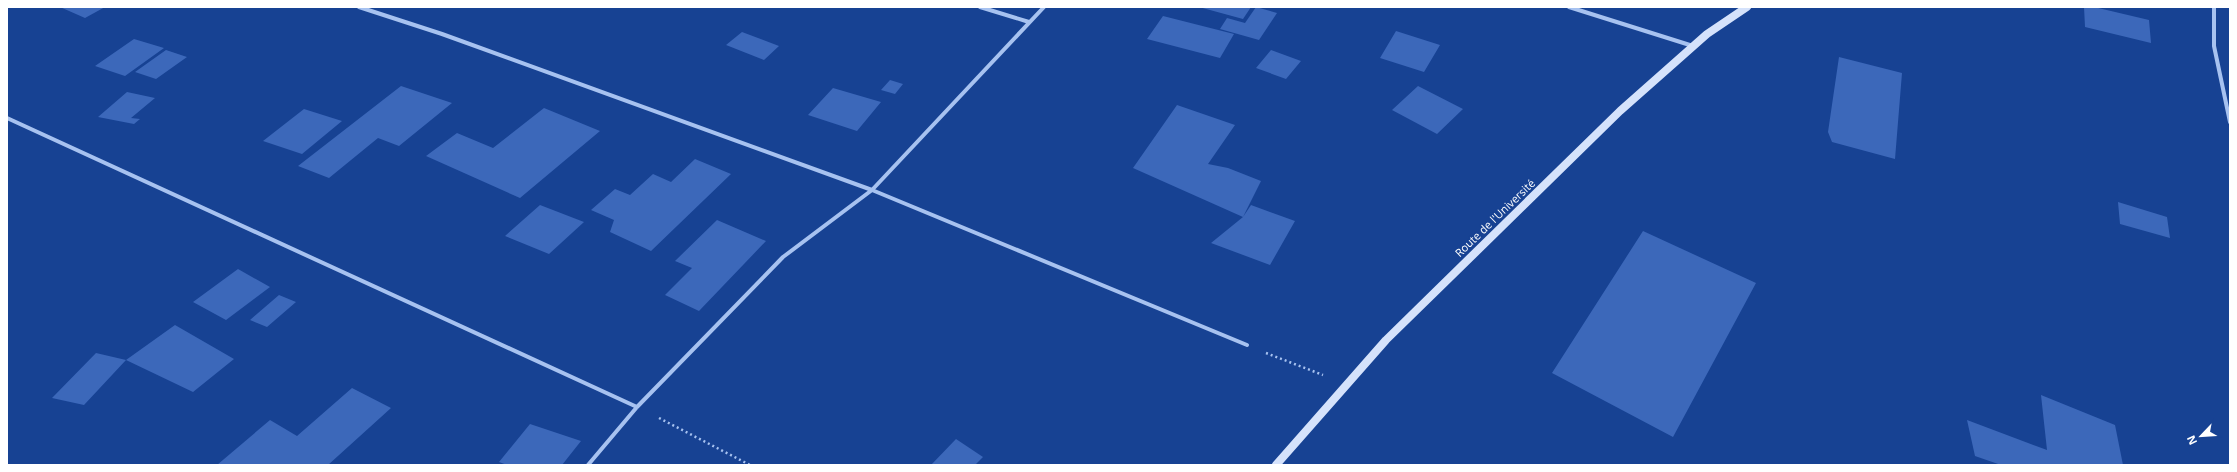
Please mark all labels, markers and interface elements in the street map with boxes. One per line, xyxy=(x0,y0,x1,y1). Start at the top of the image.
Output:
street label: Route de l'Université xyxy=(1451,175,1538,260)
north arrow xyxy=(2181,416,2221,456)
text: N xyxy=(2183,433,2200,448)

